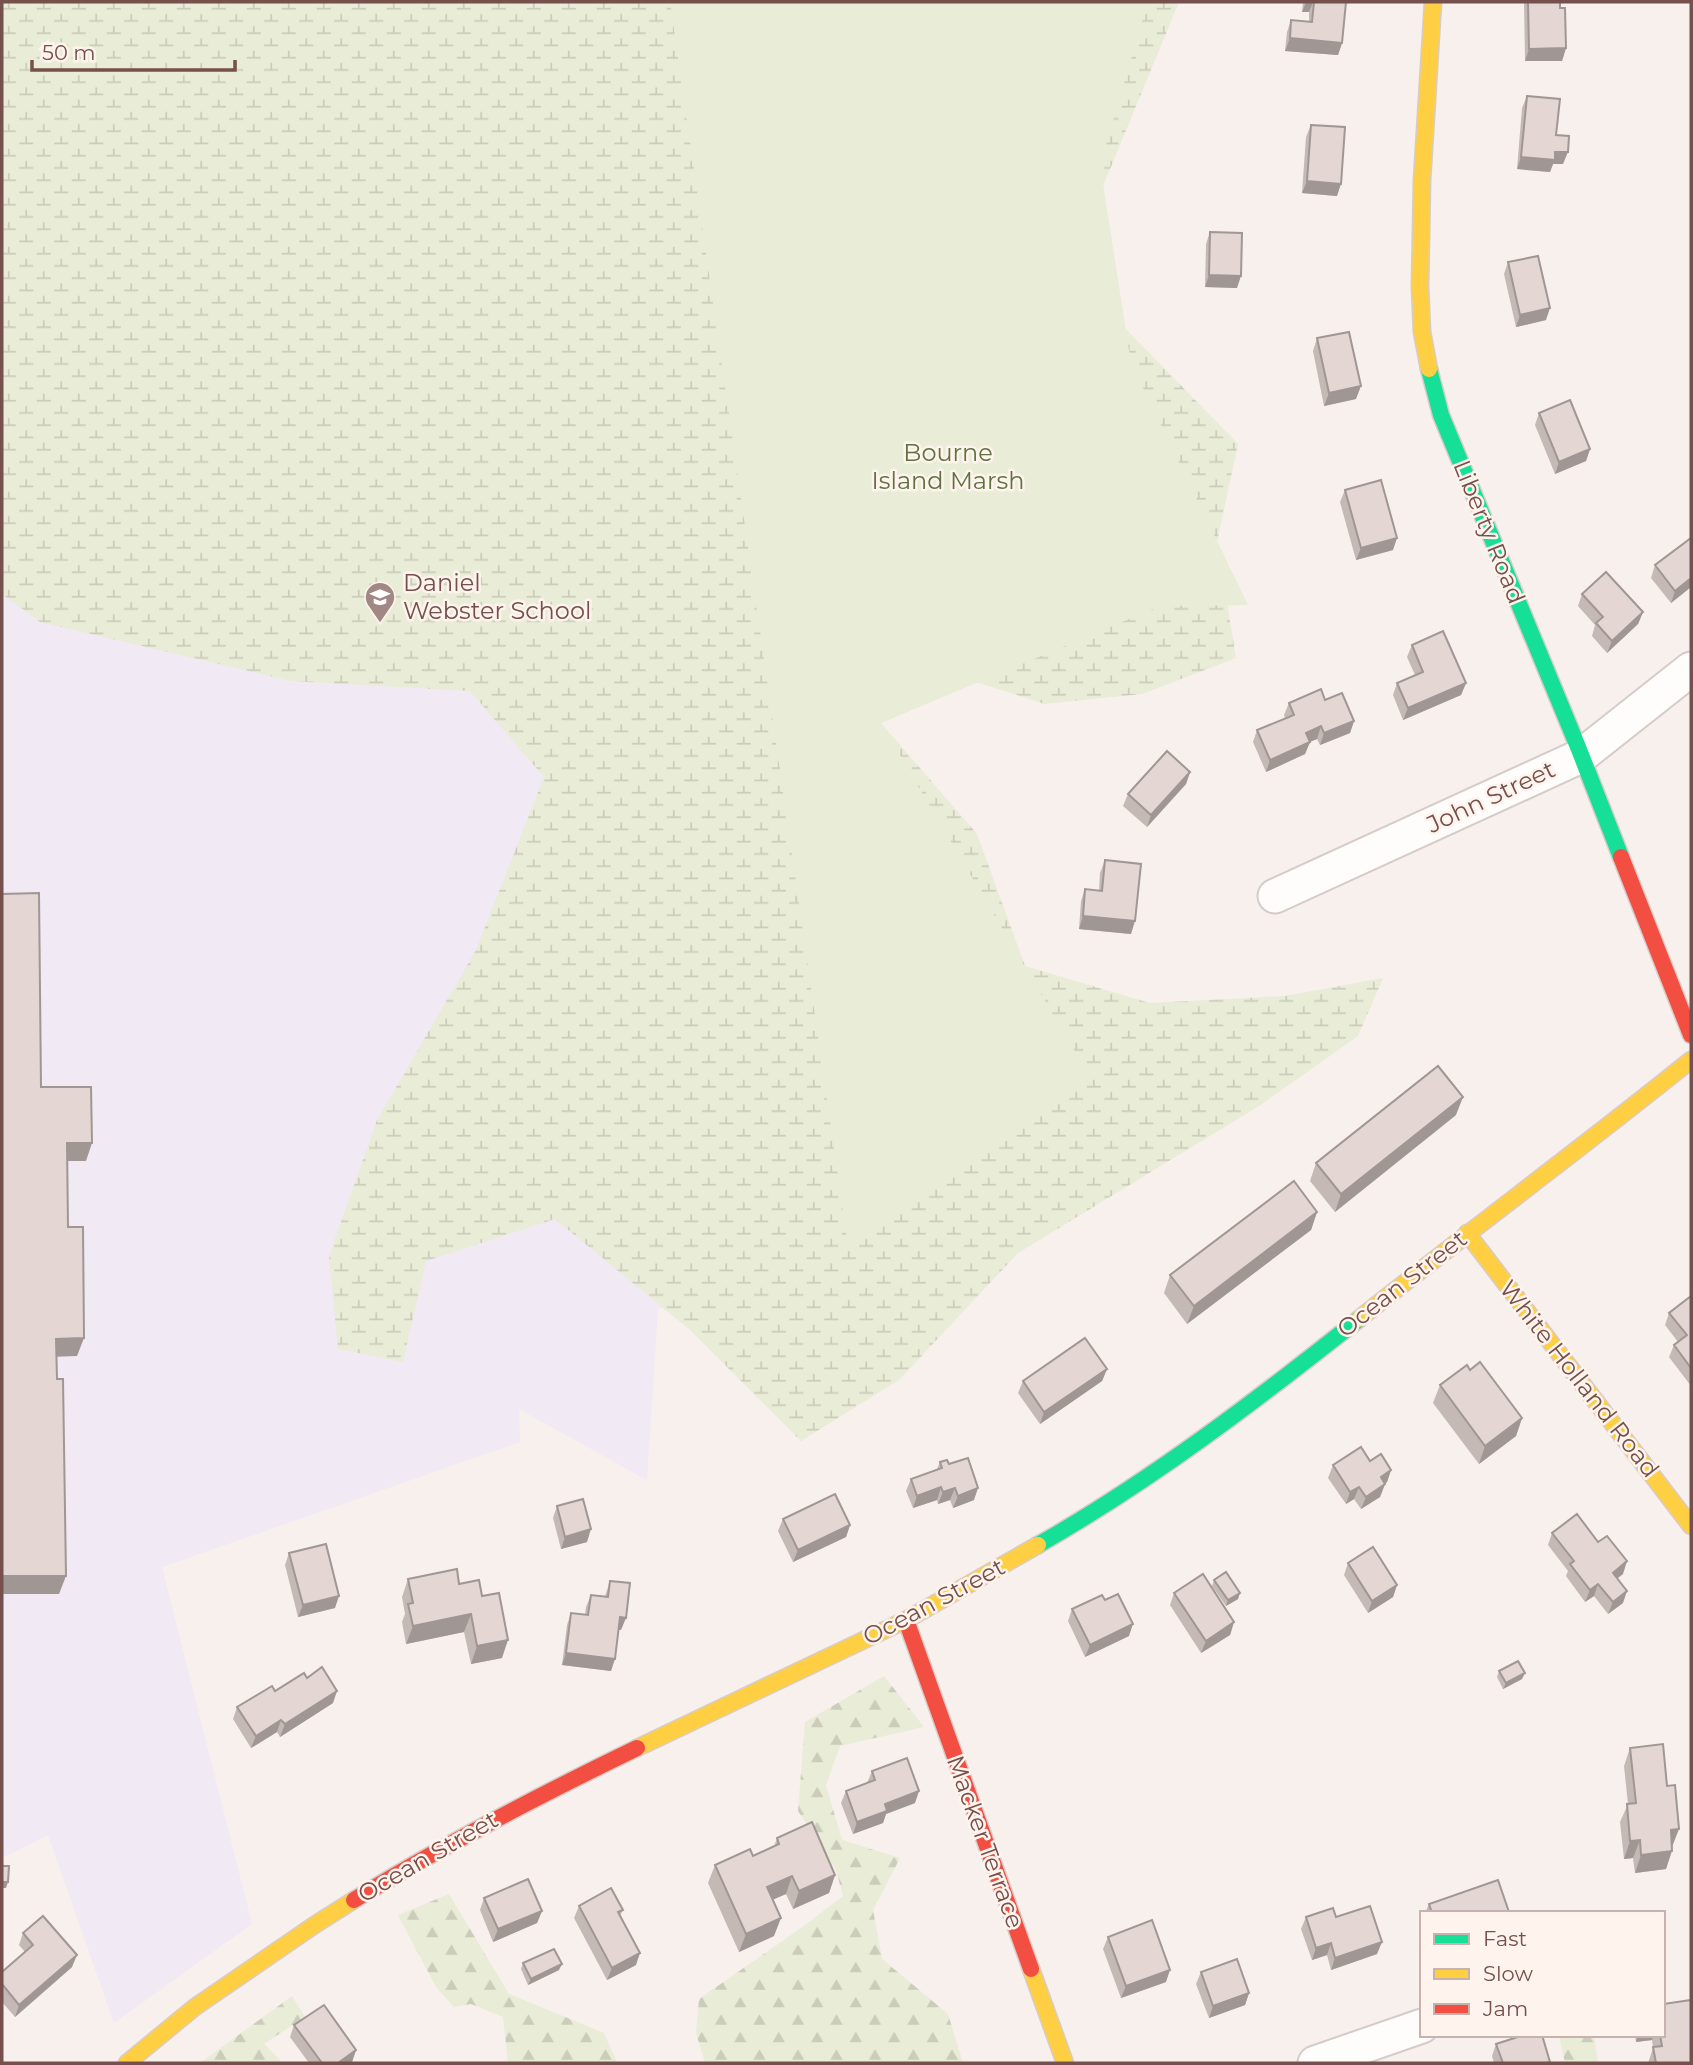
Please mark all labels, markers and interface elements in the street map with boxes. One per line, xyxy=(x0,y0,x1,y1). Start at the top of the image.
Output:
scale bar xyxy=(32,28,234,72)
text: 50 m xyxy=(42,40,96,65)
park label: Bourne Island Marsh xyxy=(872,438,1024,495)
street label: Liberty Road xyxy=(1447,456,1531,608)
place label: Daniel Webster School xyxy=(403,568,591,625)
school or university icon: Daniel Webster School xyxy=(363,580,397,624)
street label: John Street xyxy=(1421,754,1560,839)
street label: Ocean Street xyxy=(1331,1224,1473,1343)
street label: White Holland Road xyxy=(1493,1274,1665,1483)
street label: Ocean Street xyxy=(858,1552,1010,1651)
street label: Macker Terrace xyxy=(941,1752,1030,1932)
street label: Ocean Street xyxy=(353,1805,503,1908)
legend xyxy=(1420,1911,1665,2037)
text: Fast xyxy=(1483,1926,1527,1951)
text: Slow xyxy=(1483,1961,1533,1986)
text: Jam xyxy=(1482,1996,1528,2021)

